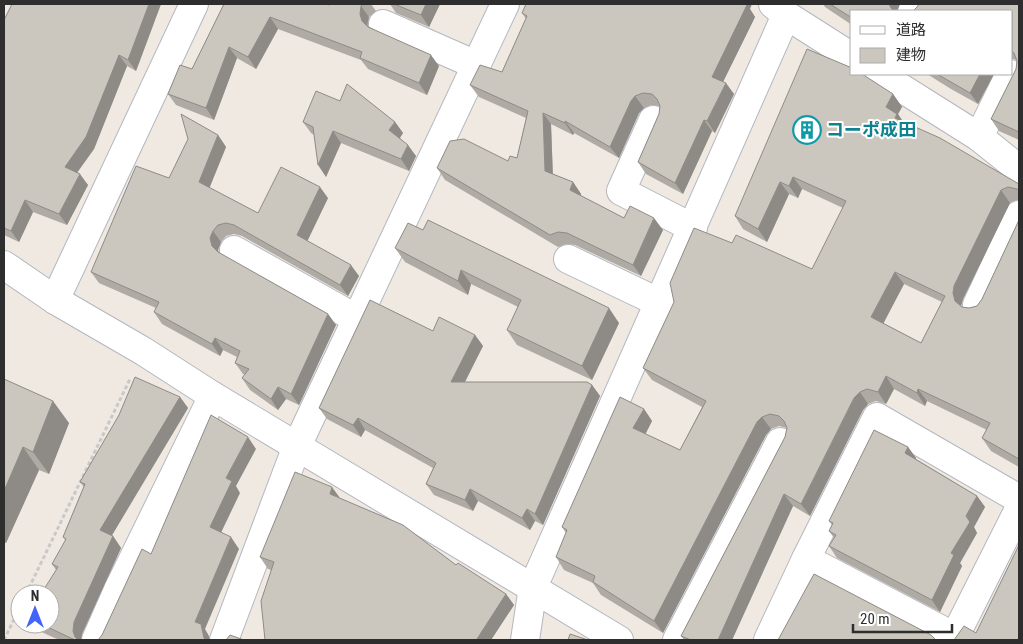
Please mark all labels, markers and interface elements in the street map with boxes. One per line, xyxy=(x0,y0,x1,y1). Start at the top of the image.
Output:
legend xyxy=(850,10,1013,75)
text: 道路 xyxy=(896,21,926,39)
text: 建物 xyxy=(896,46,926,64)
building icon: コーポ成田 xyxy=(792,115,822,145)
place label: コーポ成田 xyxy=(826,119,916,140)
north arrow xyxy=(10,584,60,634)
text: N xyxy=(31,588,39,604)
scale bar xyxy=(853,602,952,634)
text: 20 m xyxy=(860,610,890,628)

